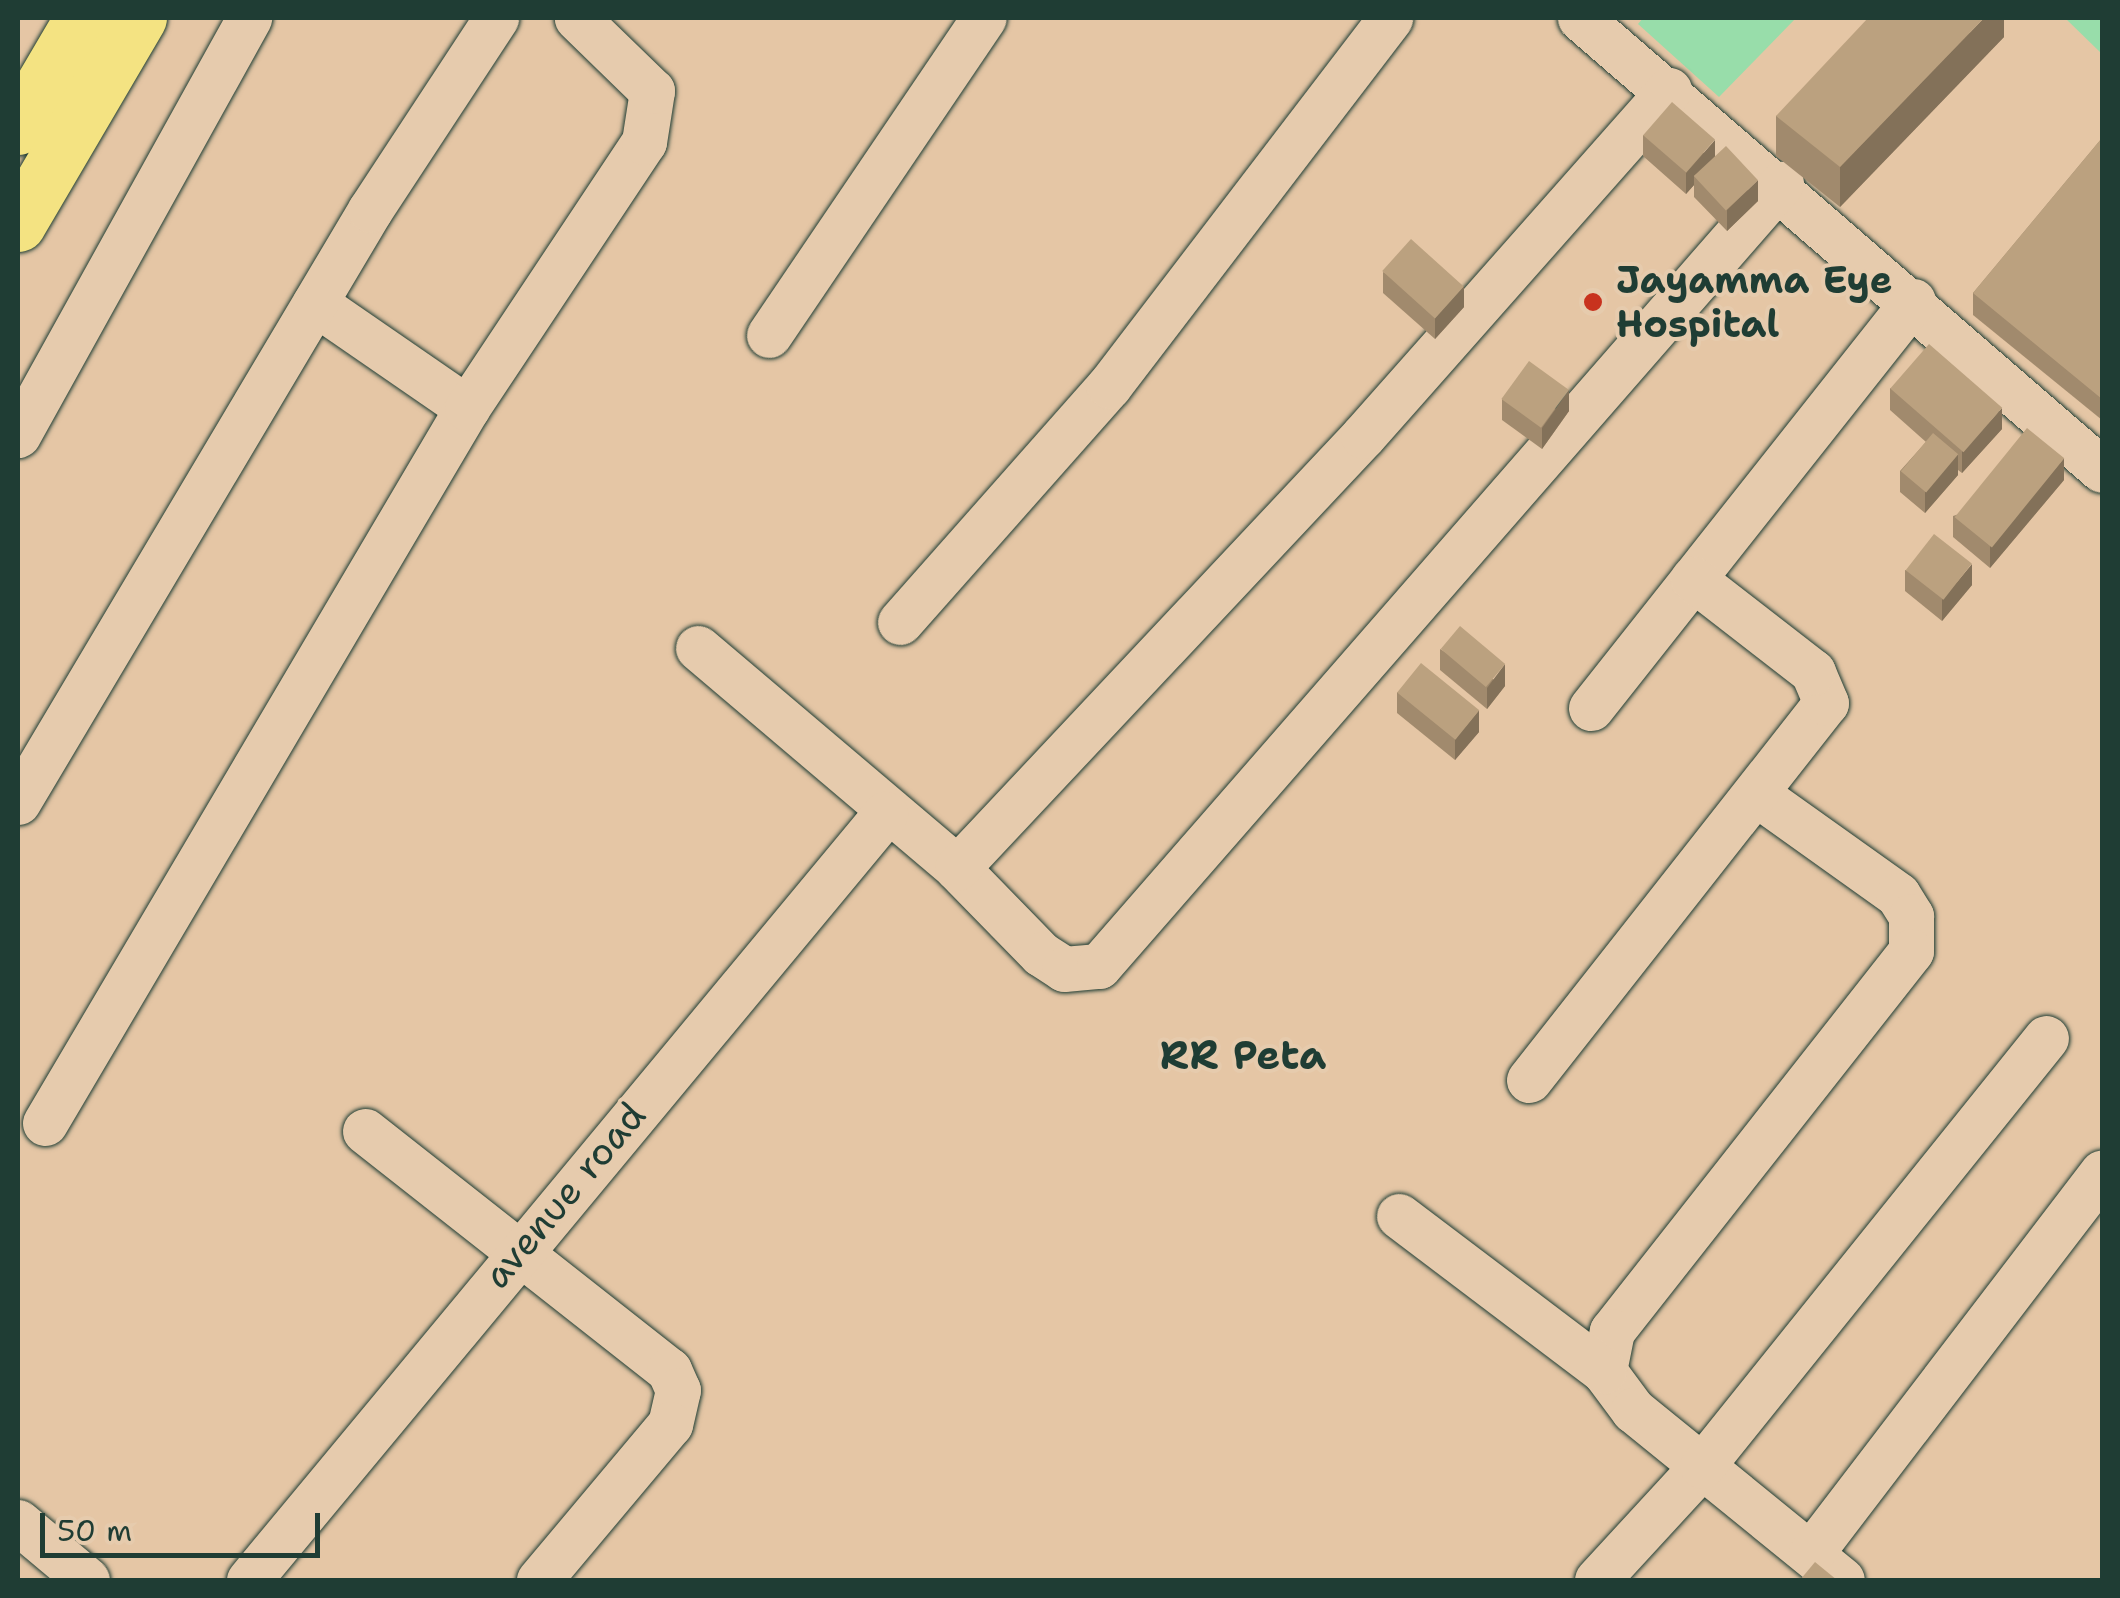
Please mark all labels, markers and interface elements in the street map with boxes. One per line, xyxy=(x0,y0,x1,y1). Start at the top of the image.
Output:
place label: Jayamma Eye Hospital xyxy=(1616,257,1893,346)
marker: Jayamma Eye Hospital xyxy=(1580,289,1606,315)
district label: RR Peta xyxy=(1160,1031,1326,1079)
street label: avenue road xyxy=(473,1093,655,1297)
scale bar xyxy=(45,1493,325,1555)
text: 50 m xyxy=(57,1510,132,1551)

